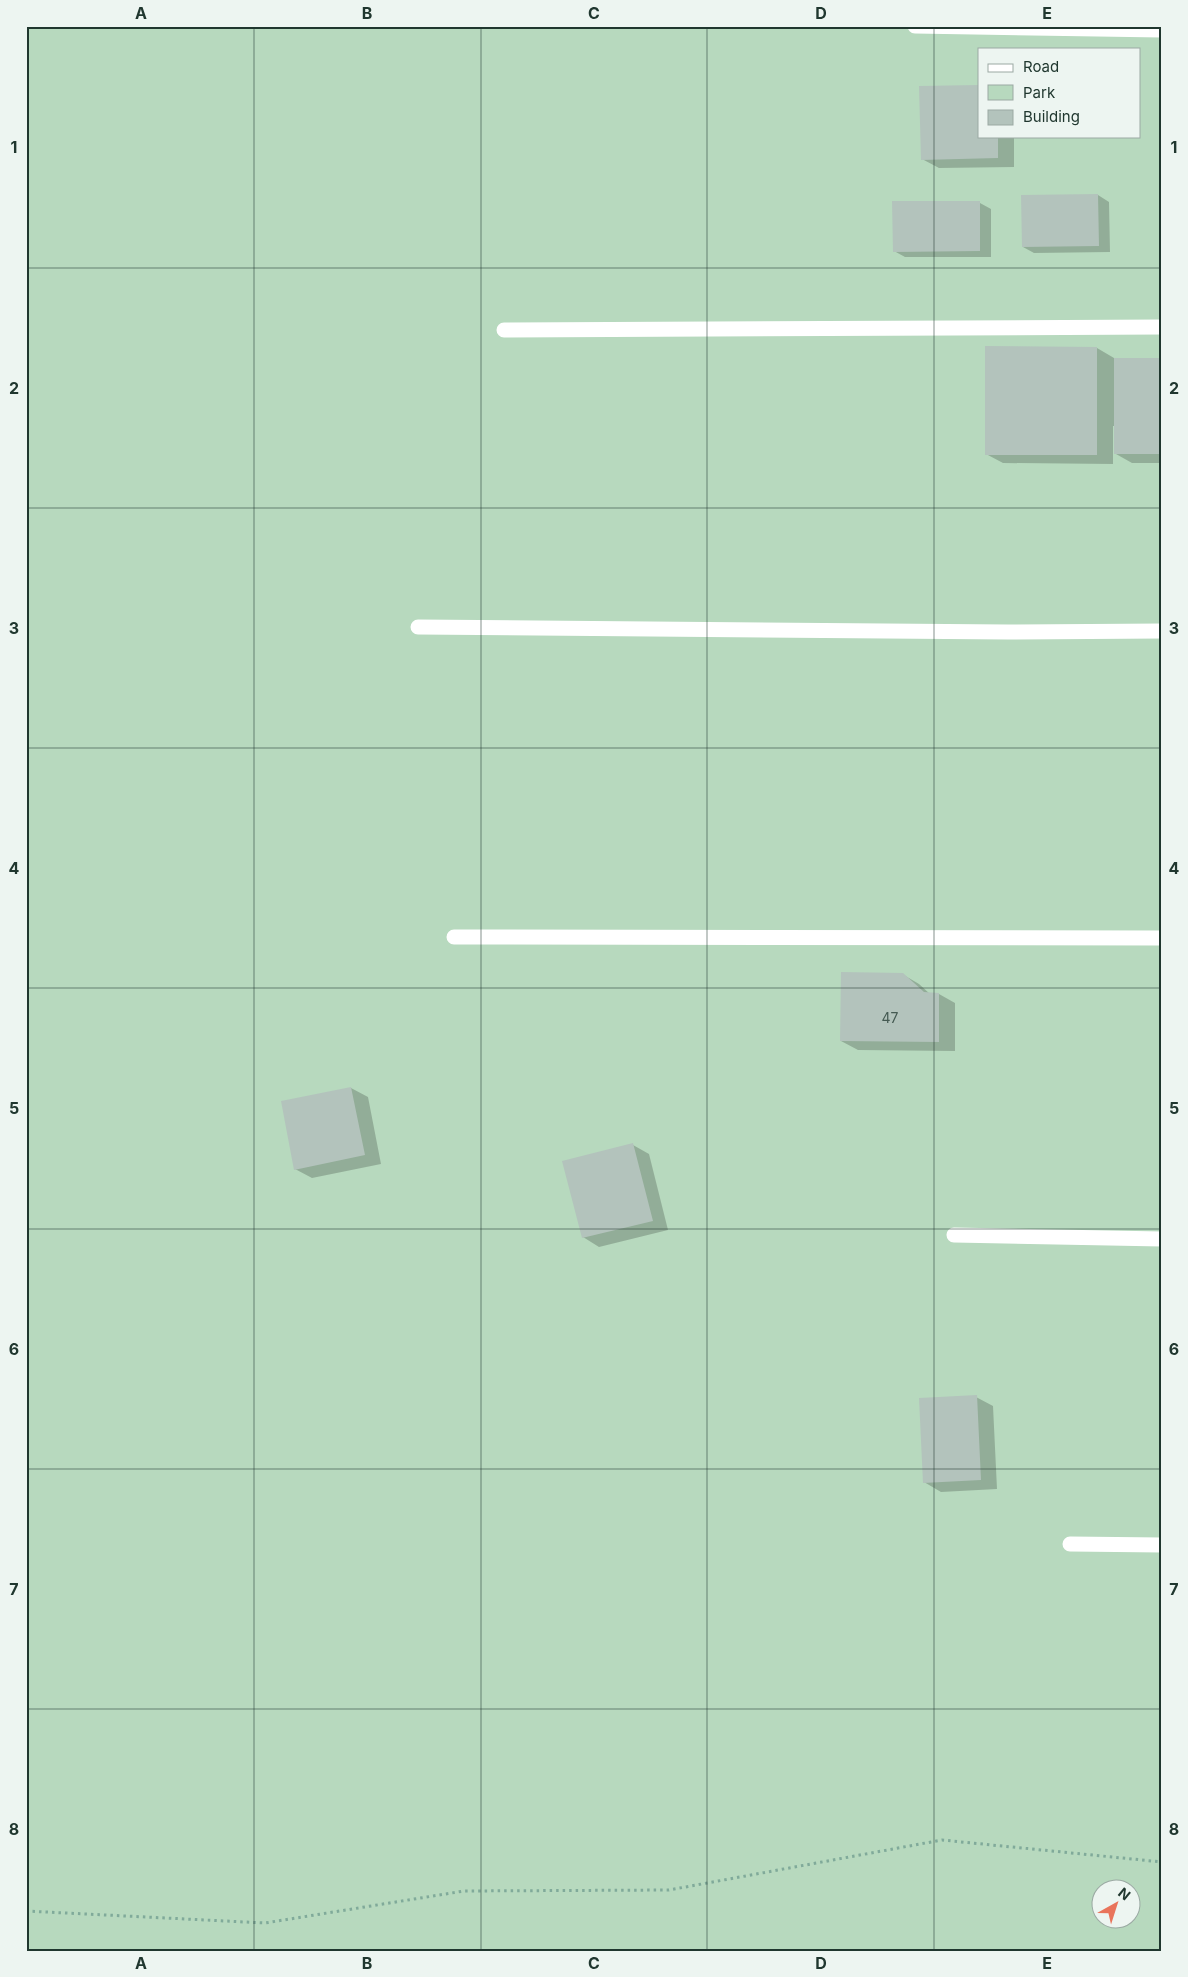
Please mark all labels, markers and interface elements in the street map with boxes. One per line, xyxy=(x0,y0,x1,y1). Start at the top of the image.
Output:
text: A xyxy=(135,3,147,23)
text: B xyxy=(362,3,372,23)
text: C xyxy=(588,3,600,23)
text: D xyxy=(815,3,827,23)
text: E xyxy=(1042,3,1052,23)
legend xyxy=(978,48,1140,138)
text: Road xyxy=(1023,57,1059,76)
text: Park xyxy=(1023,83,1056,102)
text: Building xyxy=(1023,107,1080,126)
text: 1 xyxy=(11,137,17,157)
text: 1 xyxy=(1171,137,1177,157)
text: 2 xyxy=(9,378,19,398)
text: 2 xyxy=(1169,378,1179,398)
text: 3 xyxy=(9,618,19,638)
text: 3 xyxy=(1169,618,1179,638)
text: 4 xyxy=(9,858,20,878)
text: 4 xyxy=(1169,858,1180,878)
house number: 47 xyxy=(882,1009,899,1026)
text: 5 xyxy=(9,1098,19,1118)
text: 5 xyxy=(1169,1098,1179,1118)
text: 6 xyxy=(9,1339,19,1359)
text: 6 xyxy=(1169,1339,1179,1359)
text: 7 xyxy=(9,1579,19,1599)
text: 7 xyxy=(1169,1579,1179,1599)
text: 8 xyxy=(9,1819,19,1839)
text: 8 xyxy=(1169,1819,1179,1839)
north arrow xyxy=(1090,1880,1140,1930)
text: N xyxy=(1115,1884,1134,1903)
text: A xyxy=(135,1953,147,1973)
text: B xyxy=(362,1953,372,1973)
text: C xyxy=(588,1953,600,1973)
text: D xyxy=(815,1953,827,1973)
text: E xyxy=(1042,1953,1052,1973)

